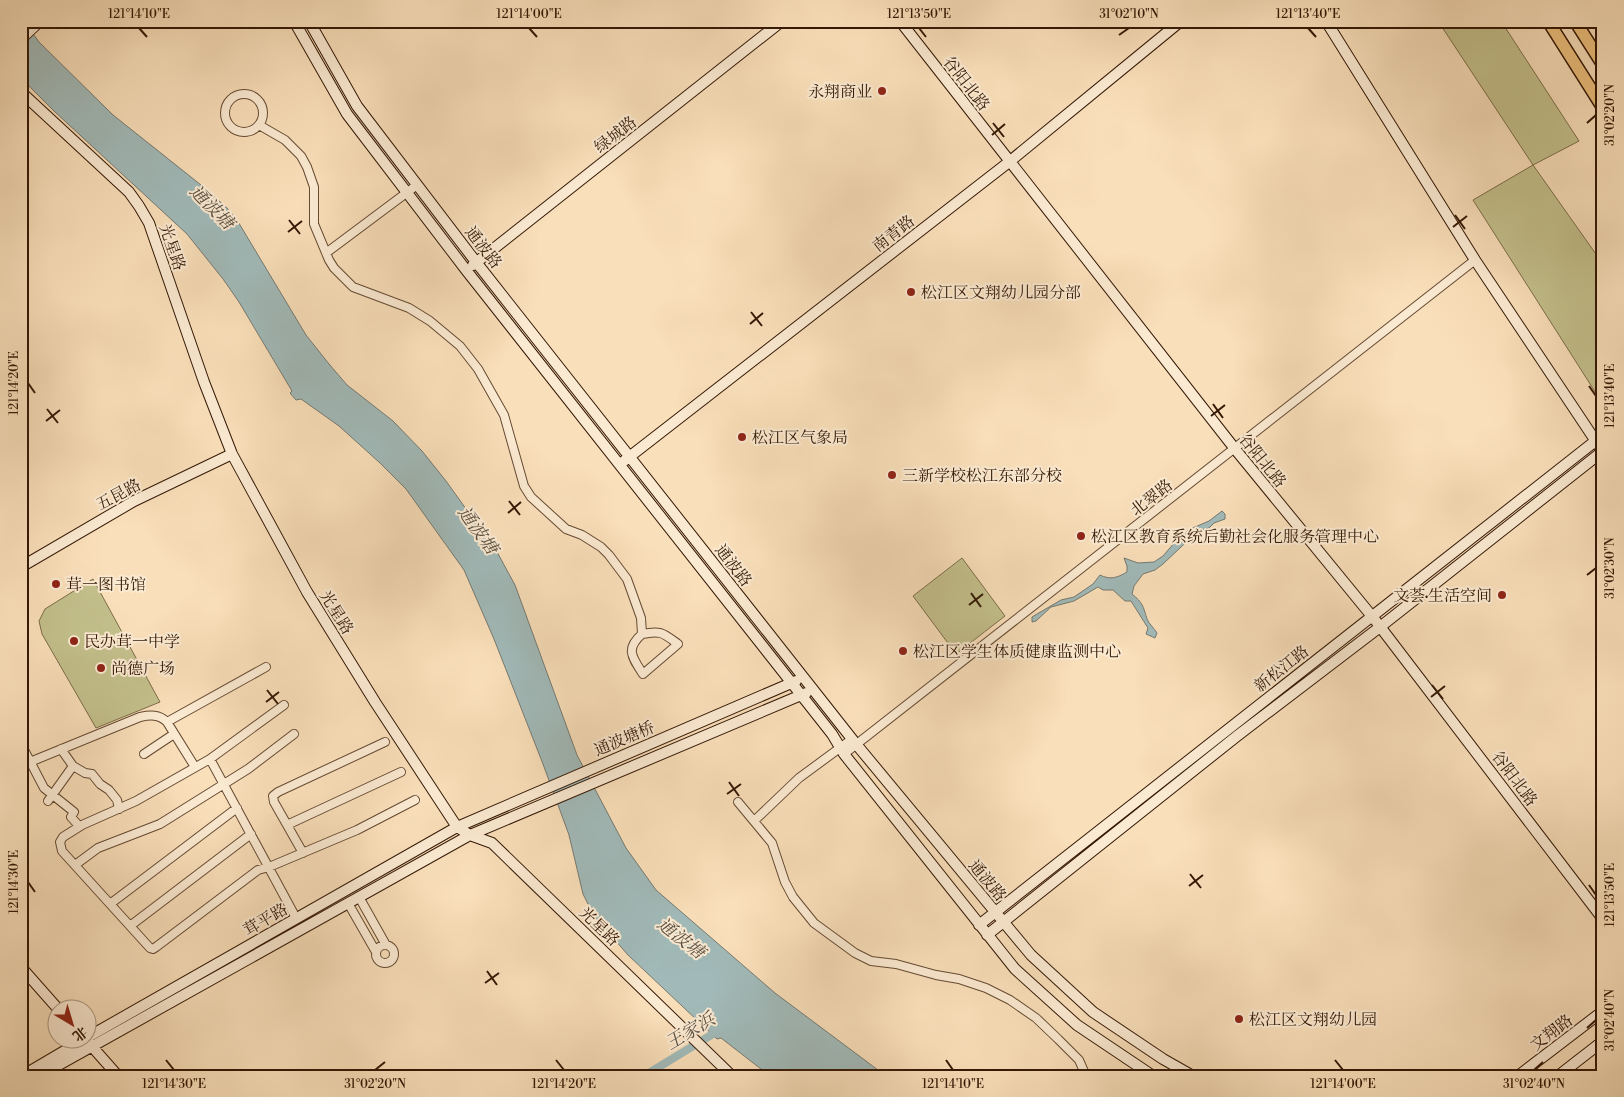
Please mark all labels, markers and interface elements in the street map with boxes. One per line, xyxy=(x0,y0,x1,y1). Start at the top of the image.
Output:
text: 121°14'10"E xyxy=(108,7,170,22)
text: 121°14'00"E xyxy=(496,7,562,22)
text: 121°13'50"E xyxy=(887,7,951,22)
text: 31°02'10"N xyxy=(1099,7,1159,22)
text: 121°13'40"E xyxy=(1276,7,1340,22)
street label: 谷阳北路 xyxy=(939,52,994,115)
place label: 永翔商业 xyxy=(808,82,872,102)
text: 31°02'20"N xyxy=(1603,84,1618,146)
marker: 永翔商业 xyxy=(876,85,888,97)
street label: 绿城路 xyxy=(591,112,641,157)
water label: 通波塘 xyxy=(184,180,241,237)
street label: 南青路 xyxy=(869,211,919,256)
street label: 光星路 xyxy=(155,221,189,273)
street label: 通波路 xyxy=(461,223,506,273)
place label: 松江区文翔幼儿园分部 xyxy=(921,283,1081,303)
marker: 松江区文翔幼儿园分部 xyxy=(905,286,917,298)
text: 121°14'20"E xyxy=(7,351,22,415)
text: 121°13'40"E xyxy=(1603,364,1618,428)
place label: 松江区气象局 xyxy=(752,428,848,448)
street label: 谷阳北路 xyxy=(1234,429,1290,492)
marker: 松江区气象局 xyxy=(736,431,748,443)
place label: 三新学校松江东部分校 xyxy=(902,466,1062,486)
marker: 三新学校松江东部分校 xyxy=(886,469,898,481)
street label: 五昆路 xyxy=(93,475,144,515)
street label: 北翠路 xyxy=(1127,475,1177,520)
water label: 通波塘 xyxy=(452,502,505,561)
place label: 松江区教育系统后勤社会化服务管理中心 xyxy=(1091,527,1379,547)
marker: 松江区教育系统后勤社会化服务管理中心 xyxy=(1075,530,1087,542)
text: 31°02'30"N xyxy=(1603,537,1618,599)
street label: 通波路 xyxy=(711,541,756,591)
place label: 茸一图书馆 xyxy=(66,575,146,595)
marker: 茸一图书馆 xyxy=(50,578,62,590)
place label: 文荟·生活空间 xyxy=(1393,586,1492,606)
street label: 光星路 xyxy=(315,587,357,638)
marker: 文荟·生活空间 xyxy=(1496,589,1508,601)
place label: 民办茸一中学 xyxy=(84,632,180,652)
marker: 民办茸一中学 xyxy=(68,635,80,647)
street label: 新松江路 xyxy=(1250,641,1313,696)
place label: 松江区学生体质健康监测中心 xyxy=(913,642,1121,662)
marker: 松江区学生体质健康监测中心 xyxy=(897,645,909,657)
place label: 尚德广场 xyxy=(111,659,175,679)
marker: 尚德广场 xyxy=(95,662,107,674)
street label: 通波塘桥 xyxy=(591,717,658,761)
street label: 谷阳北路 xyxy=(1487,747,1541,810)
text: 121°14'30"E xyxy=(7,850,22,914)
street label: 通波路 xyxy=(964,856,1010,905)
text: 121°13'50"E xyxy=(1603,863,1618,927)
street label: 茸平路 xyxy=(240,899,291,941)
street label: 光星路 xyxy=(575,903,624,951)
water label: 通波塘 xyxy=(652,913,711,966)
text: 31°02'40"N xyxy=(1603,989,1618,1051)
north arrow xyxy=(48,1000,98,1050)
water label: 王家浜 xyxy=(661,1007,721,1055)
place label: 松江区文翔幼儿园 xyxy=(1249,1010,1377,1030)
street label: 文翔路 xyxy=(1526,1010,1577,1055)
marker: 松江区文翔幼儿园 xyxy=(1233,1013,1245,1025)
text: 北 xyxy=(68,1022,90,1045)
text: 121°14'30"E xyxy=(142,1077,206,1092)
text: 31°02'20"N xyxy=(344,1077,406,1092)
text: 121°14'20"E xyxy=(532,1077,596,1092)
text: 121°14'10"E xyxy=(922,1077,984,1092)
text: 121°14'00"E xyxy=(1310,1077,1376,1092)
text: 31°02'40"N xyxy=(1503,1077,1565,1092)

